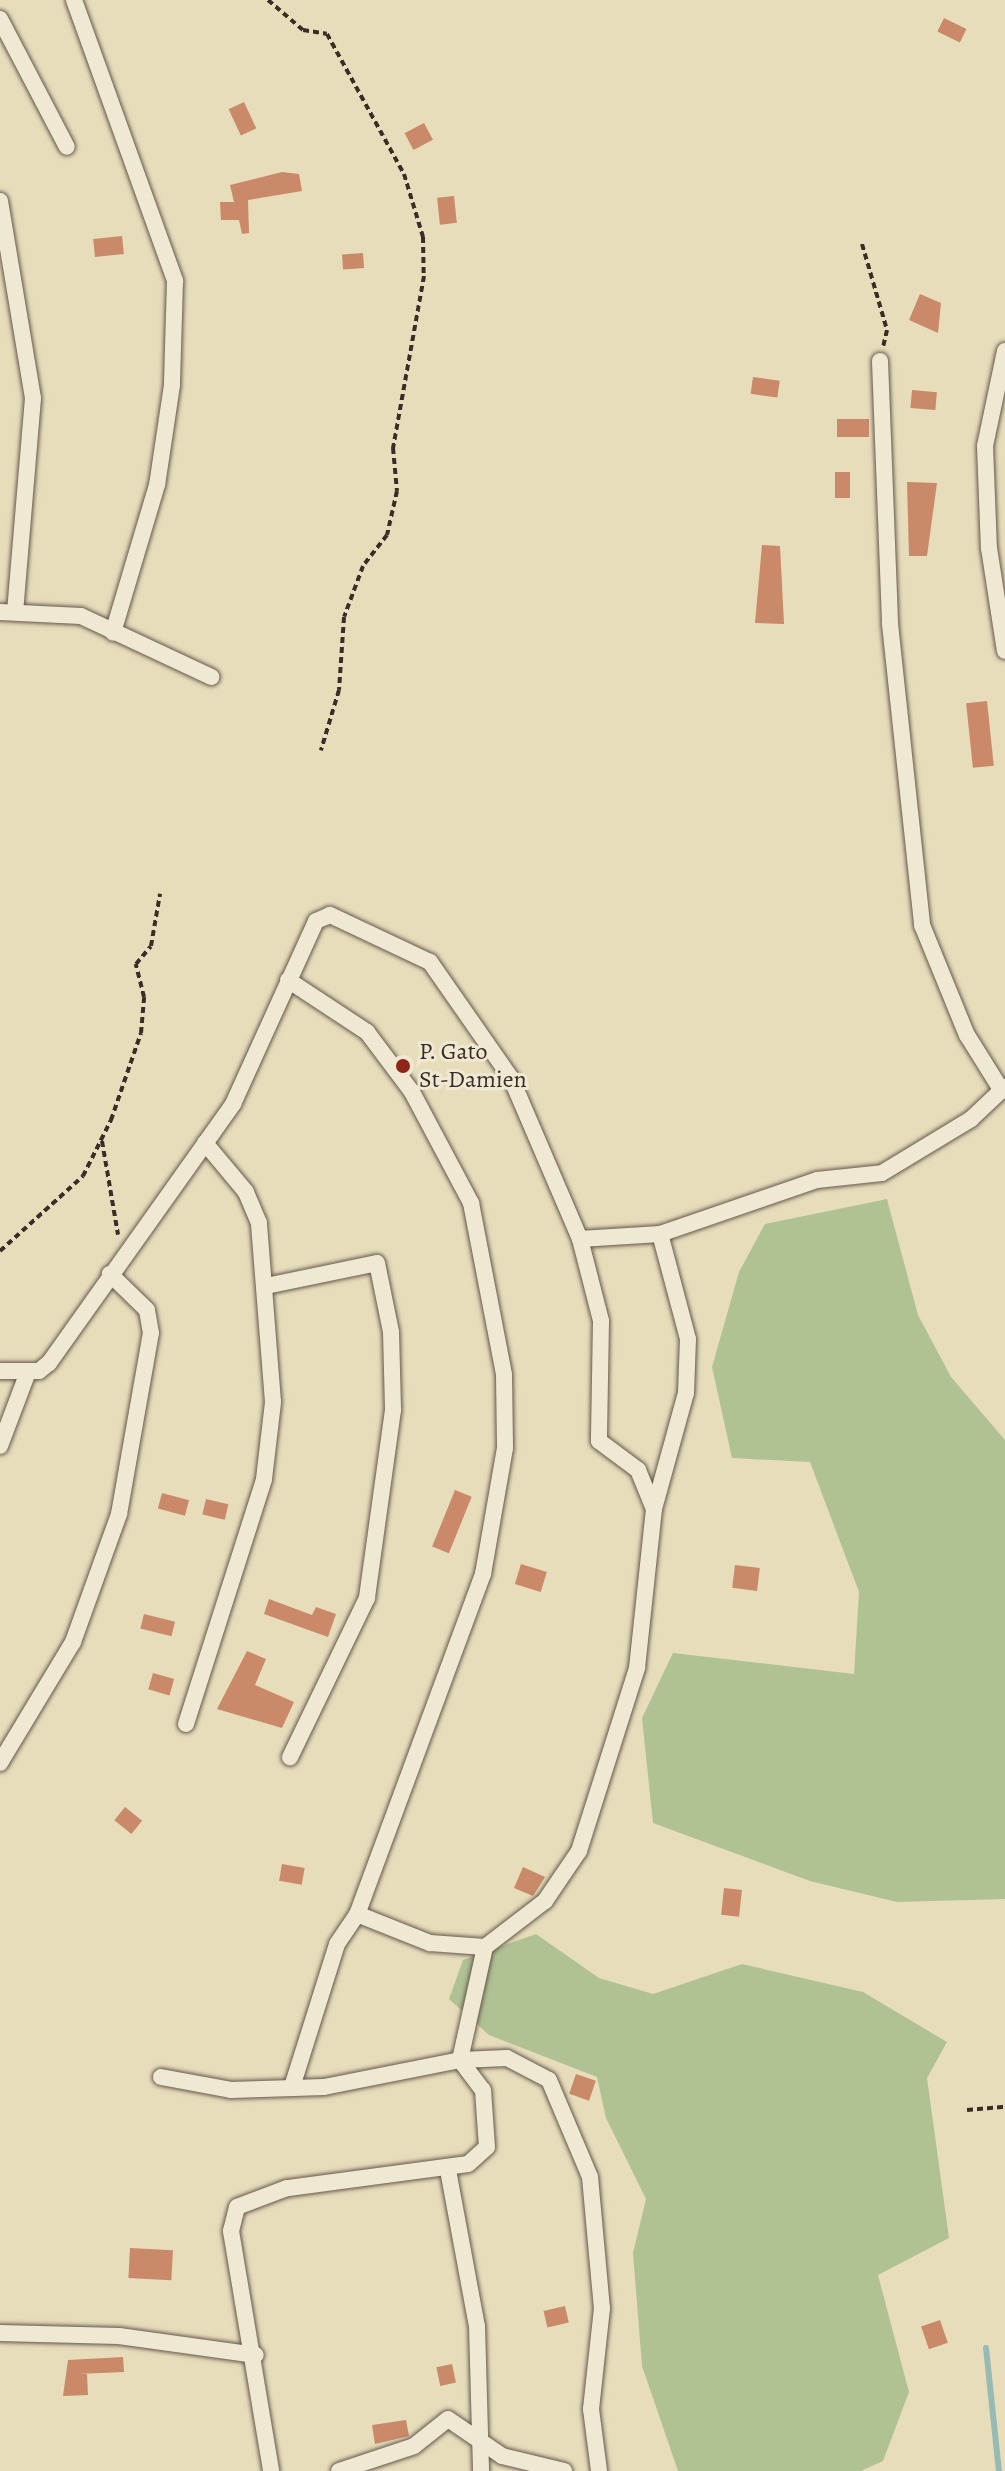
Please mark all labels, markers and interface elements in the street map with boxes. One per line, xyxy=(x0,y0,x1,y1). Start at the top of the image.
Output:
place label: P. Gato St-Damien xyxy=(419,1038,527,1094)
marker: P. Gato St-Damien xyxy=(394,1057,412,1075)

